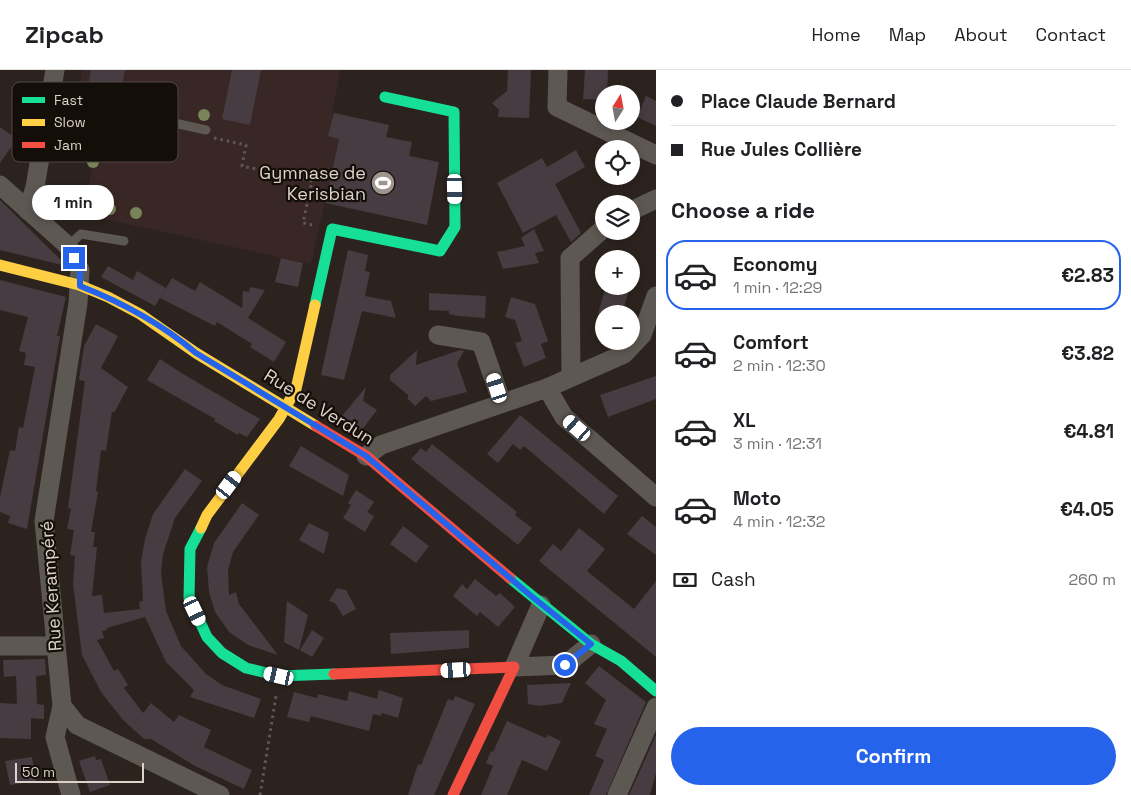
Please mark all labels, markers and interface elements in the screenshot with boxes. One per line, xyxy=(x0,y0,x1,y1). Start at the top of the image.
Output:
text: Zipcab xyxy=(25,19,104,50)
text: Home xyxy=(812,23,861,46)
text: Map xyxy=(889,23,926,46)
text: About xyxy=(954,23,1008,46)
text: Contact xyxy=(1036,23,1106,46)
legend xyxy=(12,82,178,162)
north arrow xyxy=(595,85,640,130)
map controls xyxy=(595,85,640,350)
text: Place Claude Bernard xyxy=(701,89,896,114)
text: Fast xyxy=(54,91,83,109)
text: Slow xyxy=(54,113,86,131)
text: Jam xyxy=(54,136,82,154)
text: Rue Jules Collière xyxy=(701,137,862,162)
button: locate xyxy=(595,140,640,185)
place label: Gymnase de Kerisbian xyxy=(259,161,366,205)
sports icon: Gymnase de Kerisbian xyxy=(370,170,396,196)
car xyxy=(447,174,462,204)
callout: 1 min xyxy=(33,186,115,220)
text: 1 min xyxy=(53,192,93,213)
button: layers xyxy=(595,195,640,240)
text: Choose a ride xyxy=(671,196,815,224)
route end xyxy=(63,247,85,269)
button: + xyxy=(595,250,640,295)
text: Economy xyxy=(733,252,817,277)
icon: car xyxy=(673,253,718,298)
text: €2.83 xyxy=(1061,263,1114,288)
text: 1 min · 12:29 xyxy=(733,277,822,298)
button: − xyxy=(595,305,640,350)
text: Comfort xyxy=(733,330,809,355)
icon: car xyxy=(673,331,718,376)
text: €3.82 xyxy=(1061,341,1114,366)
text: 2 min · 12:30 xyxy=(733,355,826,376)
street label: Rue de Verdun xyxy=(260,364,379,450)
car xyxy=(485,371,508,405)
text: XL xyxy=(733,408,756,433)
icon: car xyxy=(673,409,718,454)
car xyxy=(560,412,593,444)
text: €4.81 xyxy=(1063,419,1114,444)
text: 3 min · 12:31 xyxy=(733,433,822,454)
car xyxy=(213,469,244,501)
text: Moto xyxy=(733,486,781,511)
icon: car xyxy=(673,487,718,532)
text: €4.05 xyxy=(1060,497,1114,522)
text: 4 min · 12:32 xyxy=(733,511,826,532)
street label: Rue Kerampéré xyxy=(34,520,67,652)
icon: cash xyxy=(671,566,699,594)
text: Cash xyxy=(711,567,756,592)
text: 260 m xyxy=(1068,569,1116,590)
car xyxy=(181,594,208,628)
route start xyxy=(554,654,576,676)
car xyxy=(440,662,471,678)
car xyxy=(262,665,295,687)
button: Confirm xyxy=(671,727,1116,785)
scale bar xyxy=(15,760,144,783)
text: 50 m xyxy=(22,763,55,781)

